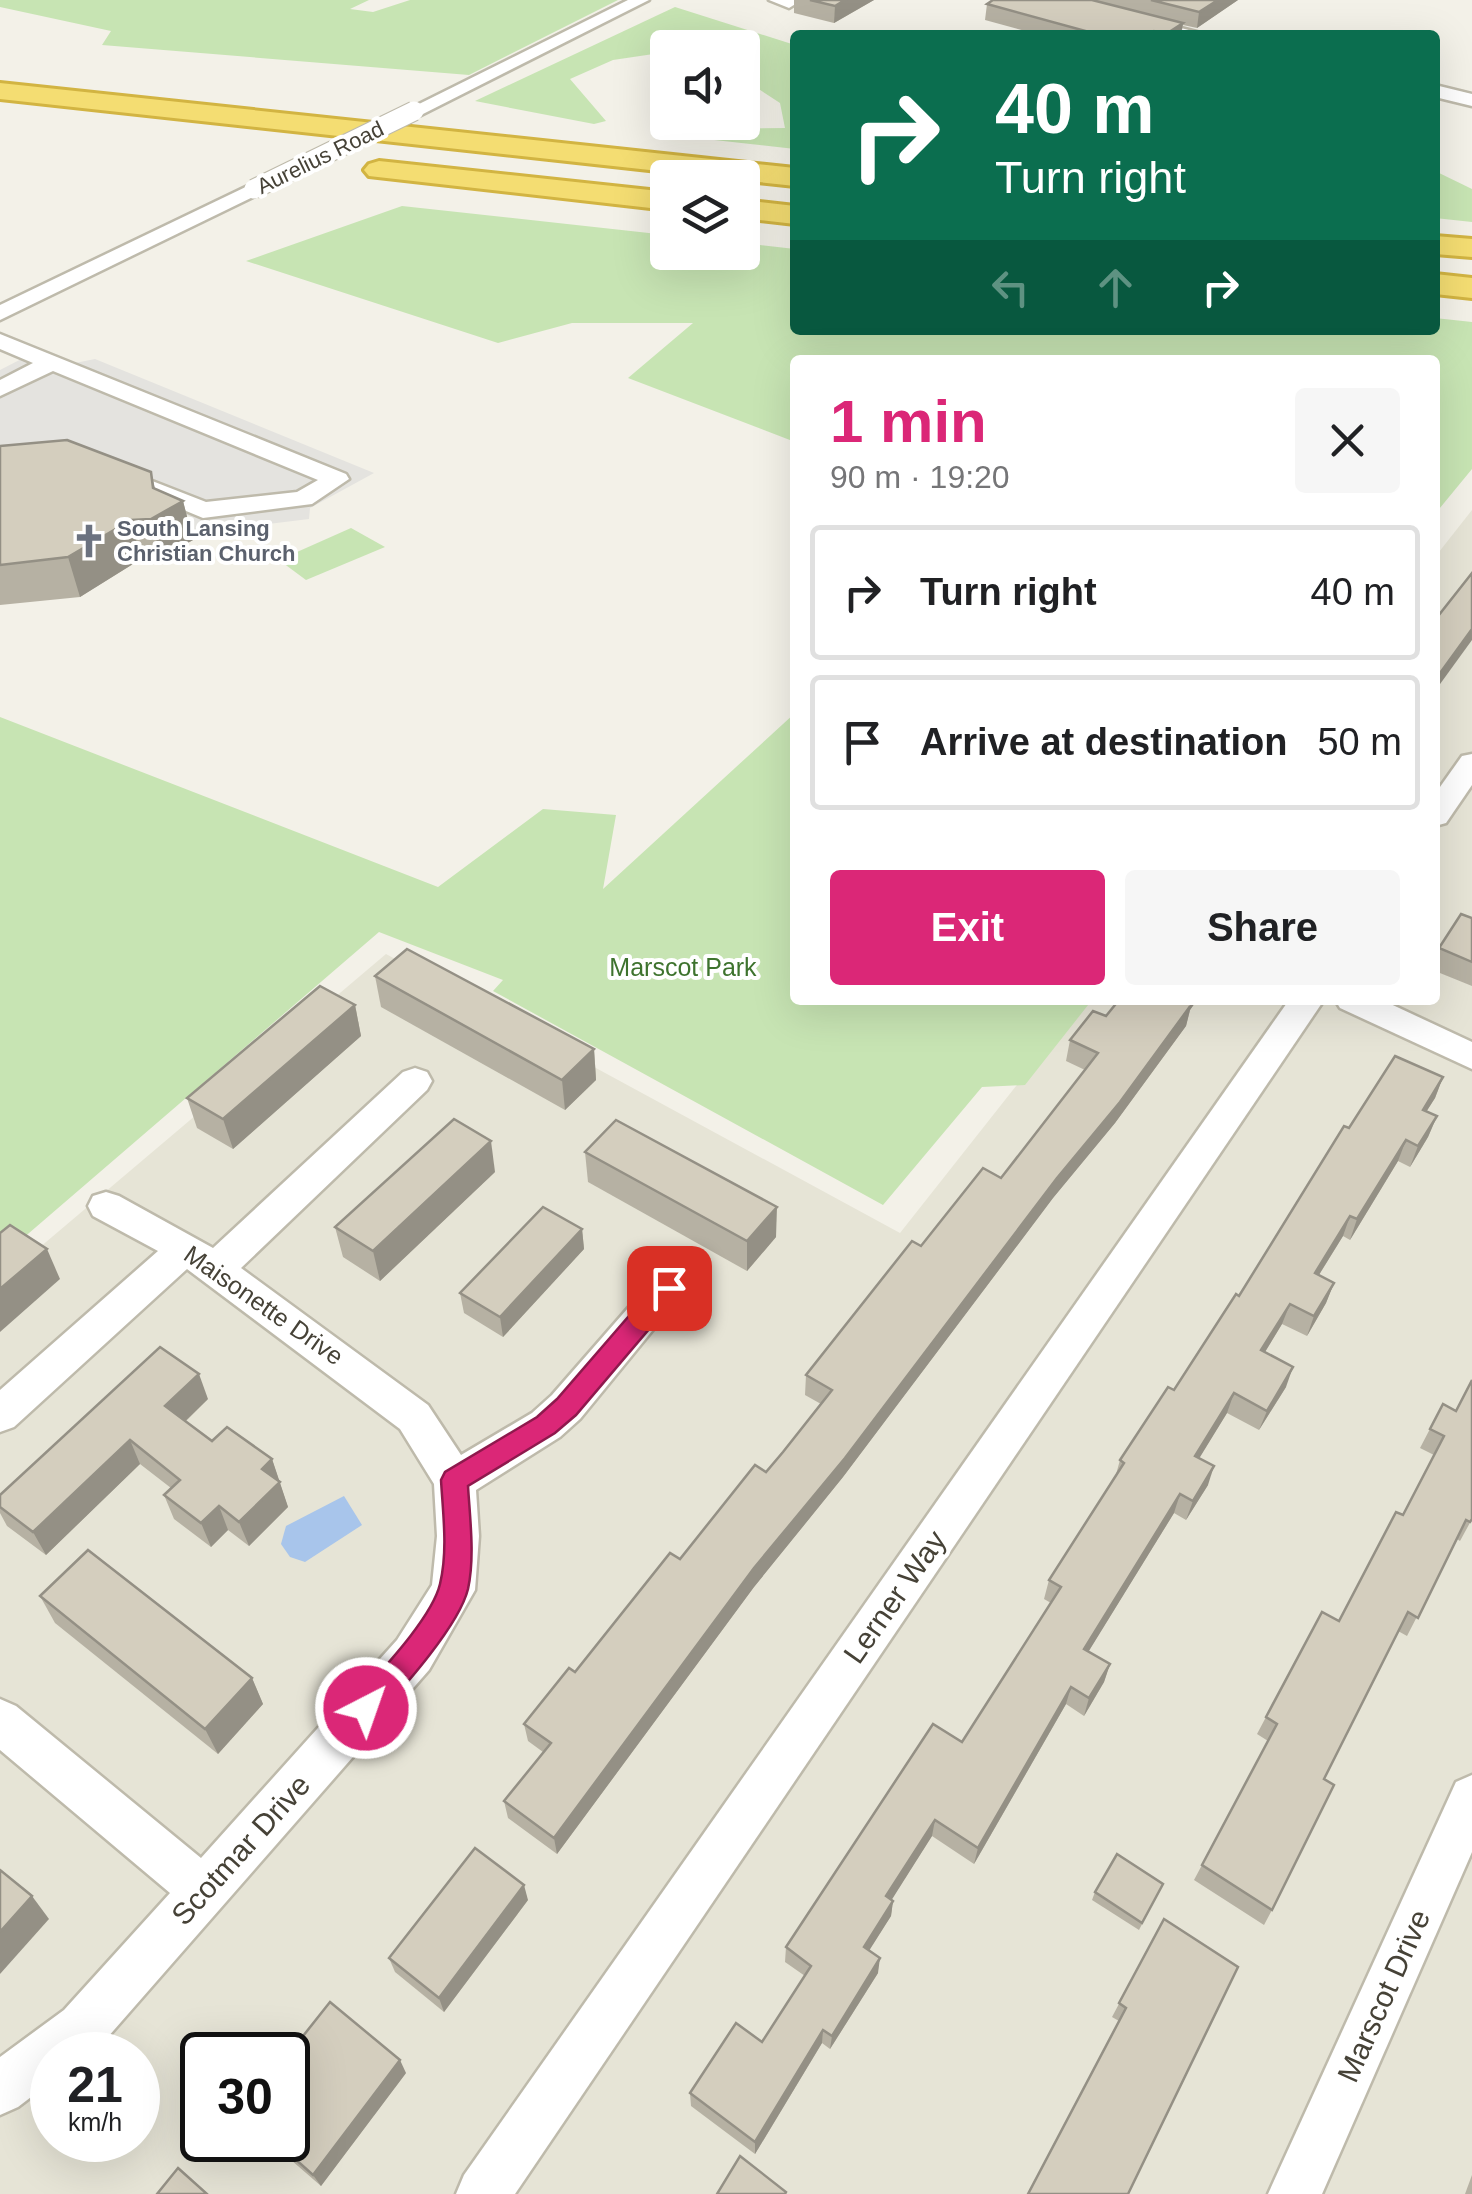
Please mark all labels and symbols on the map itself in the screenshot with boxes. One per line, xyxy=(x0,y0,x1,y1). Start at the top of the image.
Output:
street label: Aurelius Road xyxy=(253,116,388,199)
place label: South Lansing Christian Church xyxy=(117,516,295,566)
church icon: South Lansing Christian Church xyxy=(70,522,108,560)
park label: Marscot Park xyxy=(609,953,757,981)
street label: Maisonette Drive xyxy=(179,1240,349,1370)
pin xyxy=(627,1246,712,1331)
street label: Lerner Way xyxy=(837,1524,952,1669)
position arrow xyxy=(314,1656,418,1760)
street label: Scotmar Drive xyxy=(165,1768,316,1931)
street label: Marscot Drive xyxy=(1331,1905,1436,2087)
speed limit sign: 30 xyxy=(180,2032,310,2162)

